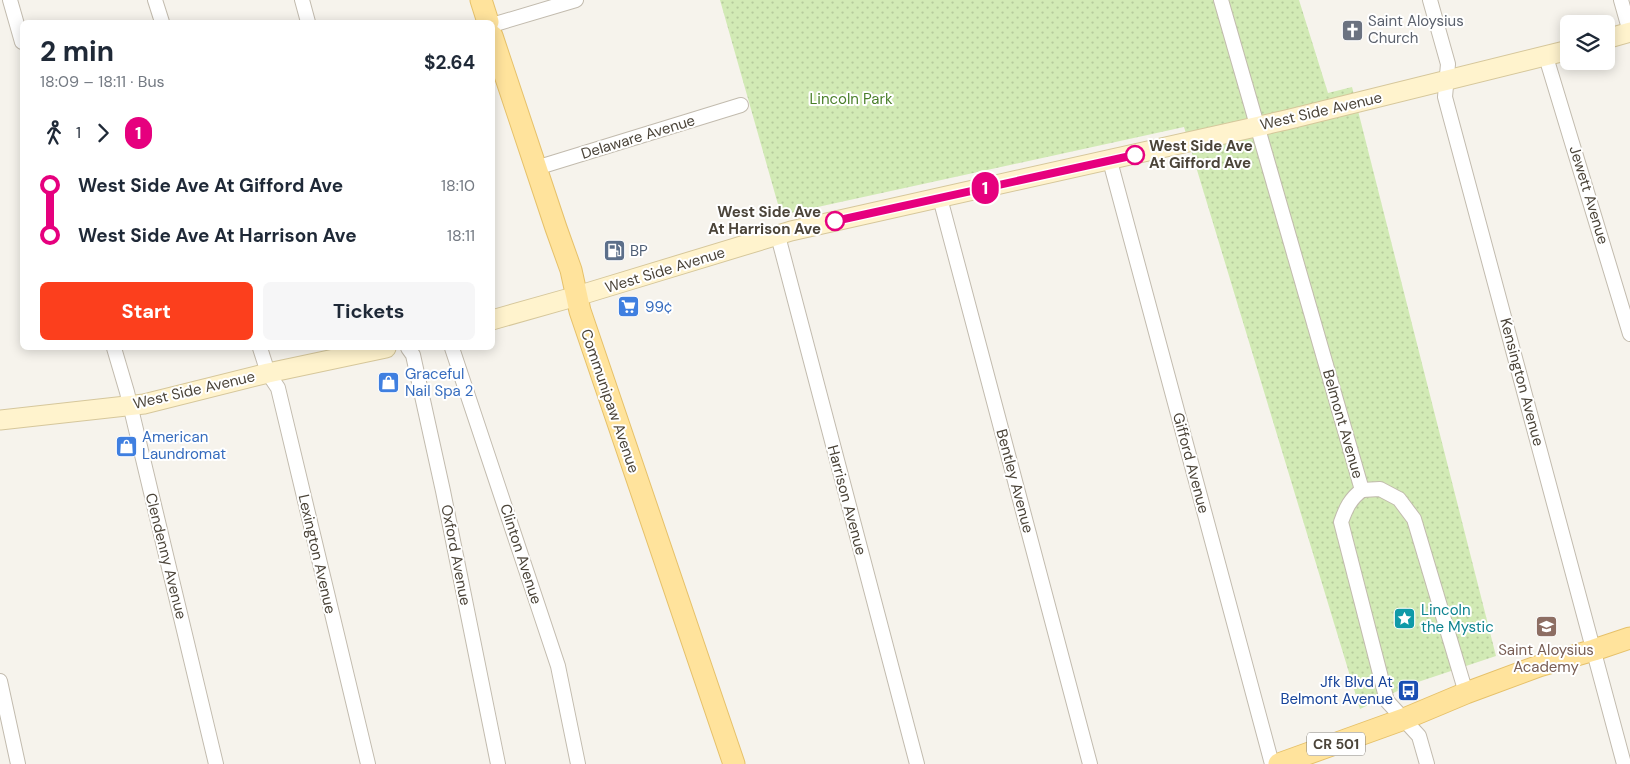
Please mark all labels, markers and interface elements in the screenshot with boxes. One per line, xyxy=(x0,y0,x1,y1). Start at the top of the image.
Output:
place label: Saint Aloysius Church xyxy=(1368,11,1464,48)
map controls xyxy=(1560,15,1615,70)
button: layers xyxy=(1560,15,1615,70)
church icon: Saint Aloysius Church xyxy=(1340,18,1364,42)
text: 2 min xyxy=(40,33,114,70)
text: $2.64 xyxy=(424,50,475,75)
text: 18:09 – 18:11 · Bus xyxy=(40,71,165,92)
street label: West Side Avenue xyxy=(1258,87,1384,135)
park label: Lincoln Park xyxy=(809,89,893,109)
street label: Delaware Avenue xyxy=(579,110,697,164)
icon: walk xyxy=(40,119,68,147)
icon: forward xyxy=(89,119,117,147)
text: 1 xyxy=(135,121,142,145)
text: 1 xyxy=(76,122,81,143)
place label: West Side Ave At Gifford Ave xyxy=(1149,136,1253,173)
street label: Jewett Avenue xyxy=(1565,143,1613,247)
marker: West Side Ave At Gifford Ave xyxy=(1125,145,1145,165)
line badge: 1 xyxy=(969,172,1001,204)
text: West Side Ave At Gifford Ave xyxy=(78,173,343,198)
text: 18:10 xyxy=(441,175,475,196)
text: 1 xyxy=(982,176,988,200)
place label: West Side Ave At Harrison Ave xyxy=(708,202,821,239)
marker: West Side Ave At Harrison Ave xyxy=(825,211,845,231)
text: West Side Ave At Harrison Ave xyxy=(78,223,357,248)
text: 18:11 xyxy=(447,225,475,246)
fuel station icon: BP xyxy=(602,239,626,263)
place label: BP xyxy=(630,241,648,261)
street label: West Side Avenue xyxy=(603,242,727,298)
button: Start xyxy=(40,282,253,340)
button: Tickets xyxy=(263,282,475,340)
supermarket icon: 99¢ xyxy=(617,295,641,319)
place label: 99¢ xyxy=(645,297,672,317)
street label: Kensington Avenue xyxy=(1495,316,1549,448)
street label: Communipaw Avenue xyxy=(576,326,644,476)
place label: Graceful Nail Spa 2 xyxy=(405,364,473,401)
street label: West Side Avenue xyxy=(131,366,257,414)
street label: Belmont Avenue xyxy=(1318,367,1368,481)
shop icon: Graceful Nail Spa 2 xyxy=(377,371,401,395)
street label: Gifford Avenue xyxy=(1168,410,1214,516)
place label: American Laundromat xyxy=(142,427,226,464)
street label: Bentley Avenue xyxy=(992,427,1038,535)
shop icon: American Laundromat xyxy=(114,434,138,458)
street label: Harrison Avenue xyxy=(823,443,871,557)
street label: Clendenny Avenue xyxy=(141,491,191,621)
street label: Lexington Avenue xyxy=(294,492,340,616)
street label: Clinton Avenue xyxy=(495,501,547,607)
street label: Oxford Avenue xyxy=(436,503,476,607)
place label: Lincoln the Mystic xyxy=(1421,600,1494,637)
place icon: Lincoln the Mystic xyxy=(1393,607,1417,631)
school or university icon: Saint Aloysius Academy xyxy=(1534,615,1558,639)
place label: Saint Aloysius Academy xyxy=(1498,640,1594,677)
place label: Jfk Blvd At Belmont Avenue xyxy=(1280,672,1393,709)
bus stop icon: Jfk Blvd At Belmont Avenue xyxy=(1397,679,1421,703)
road number: CR 501 xyxy=(1307,732,1365,756)

